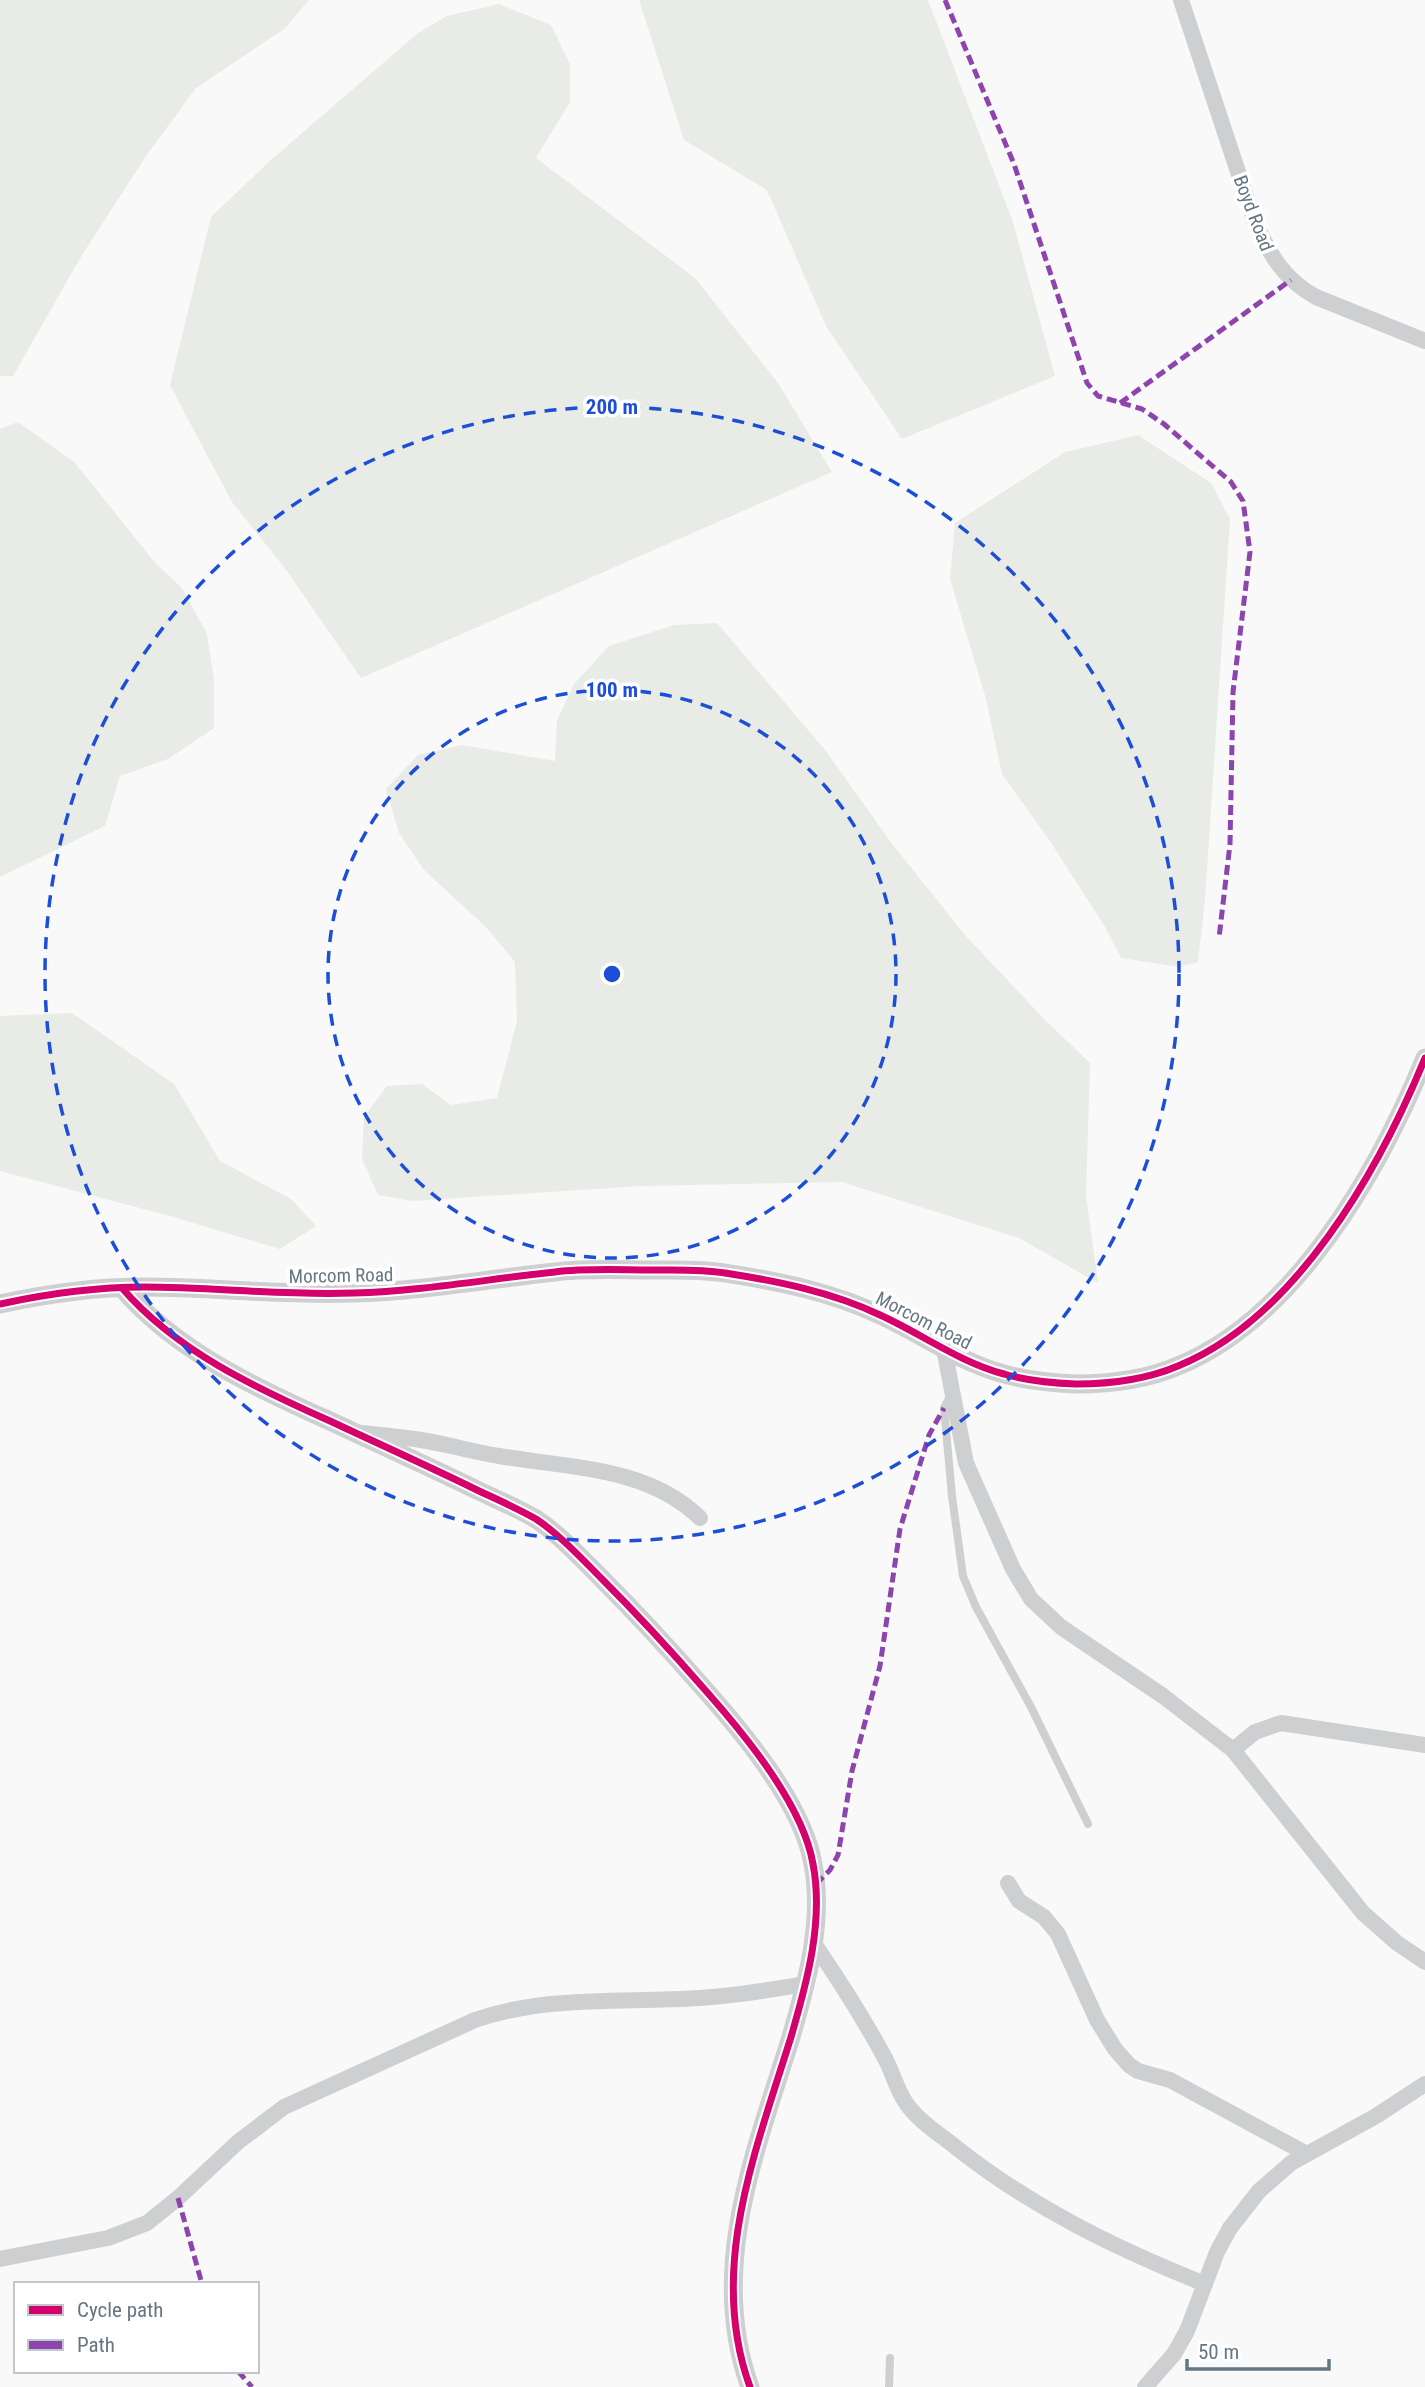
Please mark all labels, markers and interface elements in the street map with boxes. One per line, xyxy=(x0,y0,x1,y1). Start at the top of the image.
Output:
street label: Boyd Road xyxy=(1229,172,1279,254)
text: 200 m xyxy=(586,395,638,419)
text: 100 m xyxy=(586,678,638,702)
centre of rings xyxy=(600,962,624,986)
street label: Morcom Road xyxy=(288,1263,394,1288)
street label: Morcom Road xyxy=(872,1286,976,1354)
legend xyxy=(14,2282,259,2373)
text: Cycle path xyxy=(77,2298,163,2322)
scale bar xyxy=(1187,2328,1329,2372)
text: Path xyxy=(77,2333,115,2357)
text: 50 m xyxy=(1198,2340,1239,2364)

